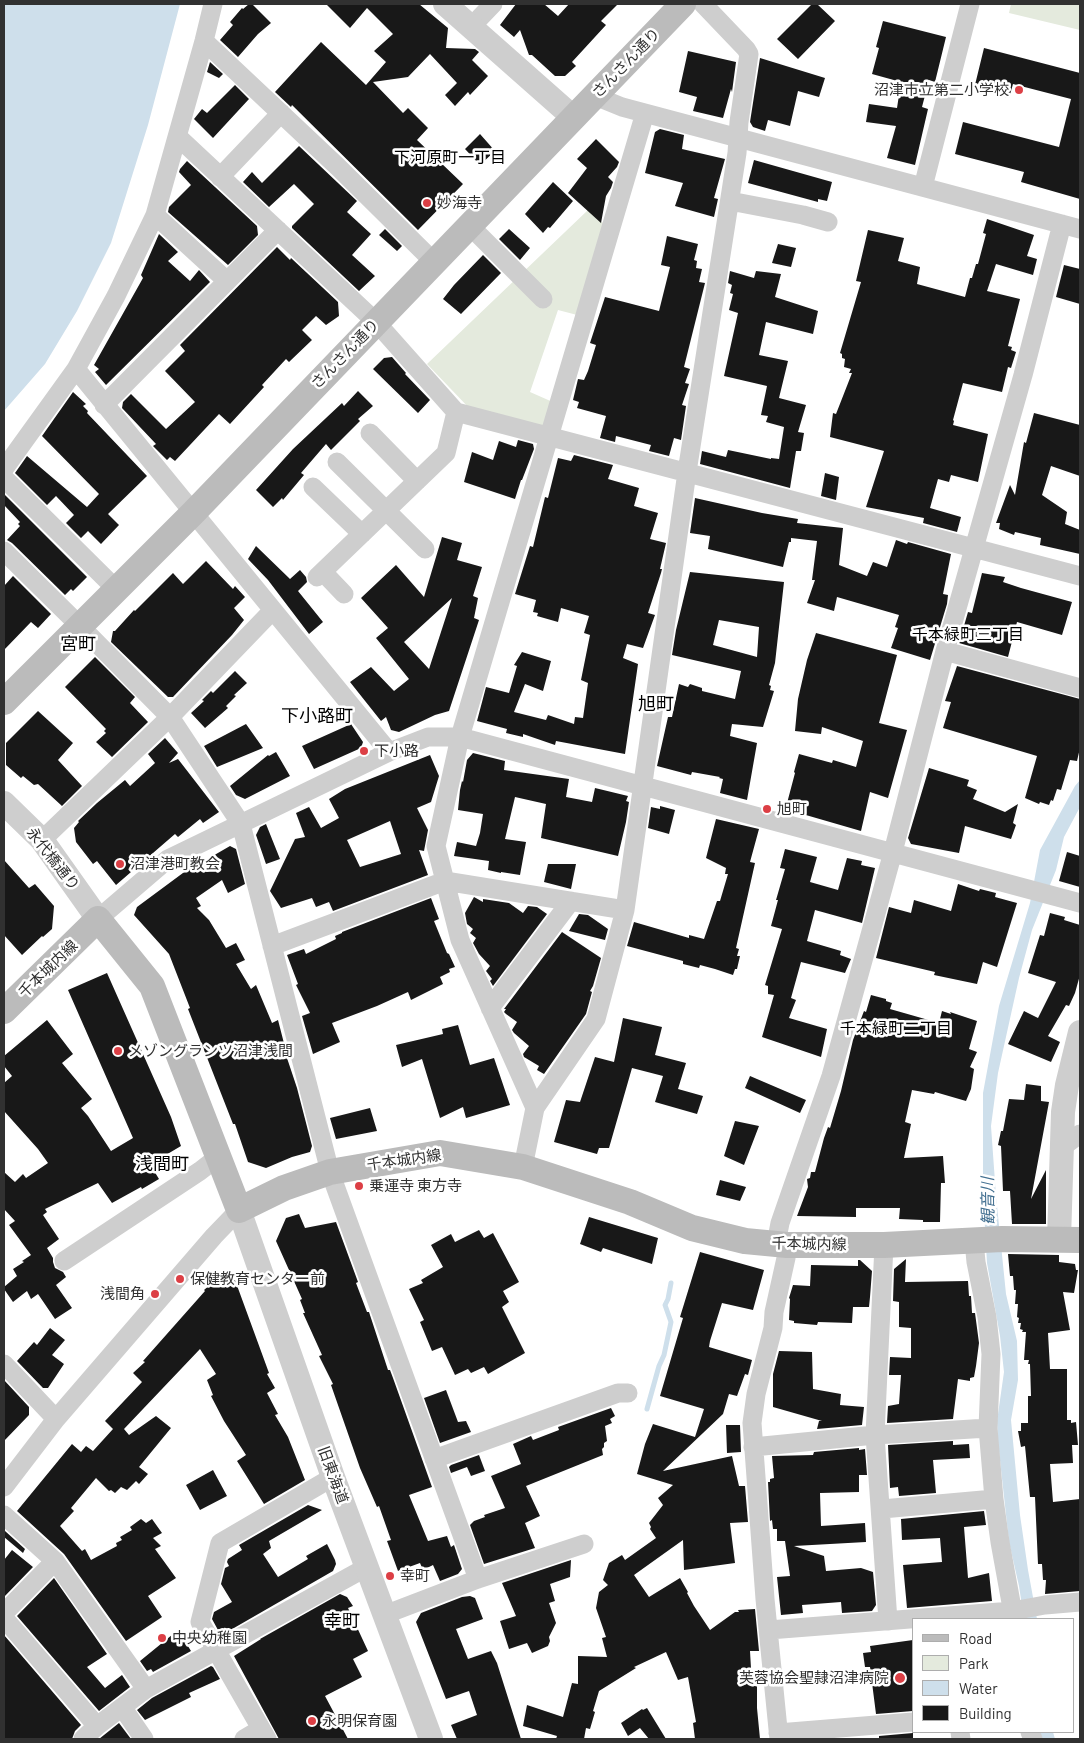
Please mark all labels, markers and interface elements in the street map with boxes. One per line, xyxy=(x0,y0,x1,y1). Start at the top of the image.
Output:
street label: さんさん通り xyxy=(588,24,664,102)
place label: 沼津市立第二小学校 xyxy=(874,81,1009,99)
marker: 沼津市立第二小学校 xyxy=(1013,84,1025,96)
district label: 下河原町一丁目 xyxy=(394,148,506,168)
place label: 妙海寺 xyxy=(437,194,482,212)
marker: 妙海寺 xyxy=(421,197,433,209)
street label: さんさん通り xyxy=(307,315,383,393)
district label: 千本緑町三丁目 xyxy=(912,625,1024,645)
district label: 宮町 xyxy=(60,633,96,655)
district label: 旭町 xyxy=(638,693,674,715)
district label: 下小路町 xyxy=(281,705,353,727)
place label: 下小路 xyxy=(374,742,419,760)
marker: 下小路 xyxy=(358,745,370,757)
place label: 旭町 xyxy=(777,800,807,818)
marker: 旭町 xyxy=(761,803,773,815)
street label: 永代橋通り xyxy=(23,824,83,894)
place label: 沼津港町教会 xyxy=(130,855,220,873)
marker: 沼津港町教会 xyxy=(114,858,126,870)
street label: 千本城内線 xyxy=(15,936,81,1002)
district label: 千本緑町二丁目 xyxy=(840,1019,952,1039)
place label: メゾングランツ沼津浅間 xyxy=(128,1042,293,1060)
marker: メゾングランツ沼津浅間 xyxy=(112,1045,124,1057)
street label: 千本城内線 xyxy=(366,1146,442,1174)
district label: 浅間町 xyxy=(135,1153,189,1175)
place label: 乗運寺 東方寺 xyxy=(369,1177,462,1195)
water label: 観音川 xyxy=(978,1177,998,1225)
marker: 乗運寺 東方寺 xyxy=(353,1180,365,1192)
street label: 千本城内線 xyxy=(771,1234,847,1254)
place label: 保健教育センター前 xyxy=(190,1270,325,1288)
marker: 保健教育センター前 xyxy=(174,1273,186,1285)
place label: 浅間角 xyxy=(100,1285,145,1303)
marker: 浅間角 xyxy=(149,1288,161,1300)
street label: 旧東海道 xyxy=(314,1444,352,1506)
place label: 幸町 xyxy=(400,1567,430,1585)
marker: 幸町 xyxy=(384,1570,396,1582)
district label: 幸町 xyxy=(324,1610,360,1632)
legend xyxy=(912,1618,1074,1733)
place label: 中央幼稚園 xyxy=(172,1629,247,1647)
text: Road xyxy=(959,1629,992,1647)
marker: 中央幼稚園 xyxy=(156,1632,168,1644)
text: Park xyxy=(959,1654,988,1672)
place label: 芙蓉協会聖隷沼津病院 xyxy=(739,1669,889,1687)
marker: 芙蓉協会聖隷沼津病院 xyxy=(893,1671,907,1685)
text: Water xyxy=(959,1679,998,1697)
text: Building xyxy=(959,1704,1012,1722)
place label: 永明保育園 xyxy=(322,1712,397,1730)
marker: 永明保育園 xyxy=(306,1715,318,1727)

